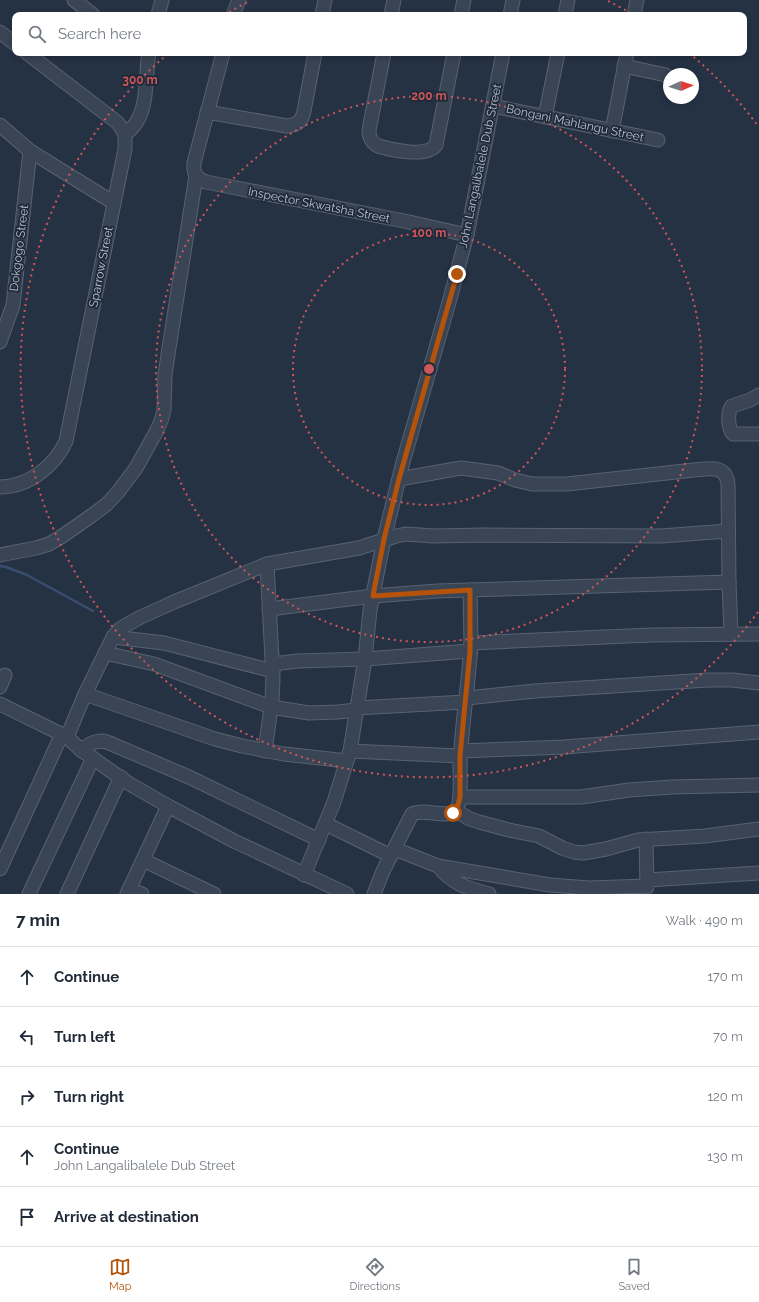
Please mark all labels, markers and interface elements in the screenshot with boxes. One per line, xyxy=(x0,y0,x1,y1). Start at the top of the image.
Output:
search box xyxy=(12,12,747,56)
icon: search xyxy=(26,23,48,45)
text: Search here xyxy=(58,25,141,43)
north arrow xyxy=(663,68,699,104)
text: 300 m xyxy=(122,73,158,87)
street label: John Langalibalele Dub Street xyxy=(456,83,504,249)
text: 200 m xyxy=(411,89,447,103)
street label: Bongani Mahlangu Street xyxy=(505,102,645,144)
street label: Inspector Skwatsha Street xyxy=(247,184,391,226)
street label: Dokgogo Street xyxy=(7,204,31,292)
street label: Sparrow Street xyxy=(86,225,116,309)
text: 100 m xyxy=(412,226,446,240)
route end xyxy=(448,265,466,283)
centre of rings xyxy=(422,362,436,376)
route start xyxy=(444,804,462,822)
text: 7 min xyxy=(16,910,60,930)
text: Walk · 490 m xyxy=(666,913,743,928)
icon: ahead xyxy=(16,966,38,988)
text: Continue xyxy=(54,968,119,986)
text: 170 m xyxy=(707,969,743,984)
icon: left xyxy=(16,1026,38,1048)
text: Turn left xyxy=(54,1028,115,1046)
text: 70 m xyxy=(713,1029,743,1044)
icon: right xyxy=(16,1086,38,1108)
text: Turn right xyxy=(54,1088,124,1106)
text: 120 m xyxy=(707,1089,743,1104)
text: Continue xyxy=(54,1140,119,1158)
icon: ahead xyxy=(16,1146,38,1168)
text: 130 m xyxy=(707,1149,743,1164)
text: John Langalibalele Dub Street xyxy=(54,1158,235,1173)
icon: arrive xyxy=(16,1206,38,1228)
text: Arrive at destination xyxy=(54,1208,199,1226)
tab: Map xyxy=(109,1256,131,1293)
tab: Directions xyxy=(350,1256,400,1293)
tab: Saved xyxy=(618,1256,650,1293)

